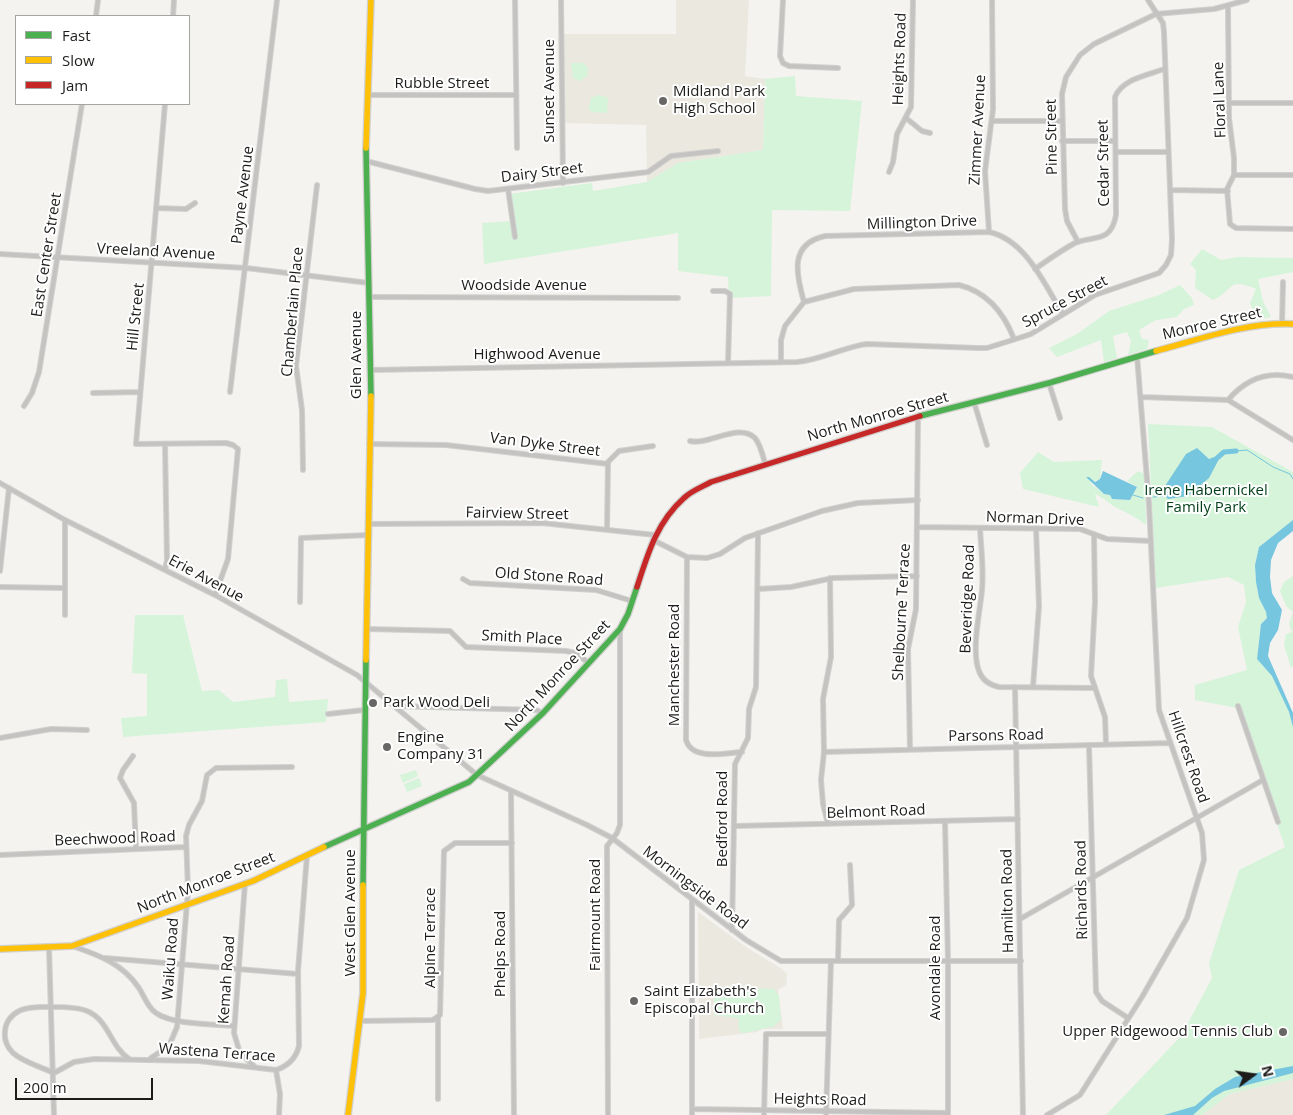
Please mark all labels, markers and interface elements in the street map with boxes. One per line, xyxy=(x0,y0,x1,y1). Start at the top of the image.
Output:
street label: Heights Road xyxy=(889,12,911,106)
legend xyxy=(15,15,190,105)
text: Fast xyxy=(62,25,91,45)
street label: Sunset Avenue xyxy=(541,39,559,143)
text: Slow xyxy=(62,50,95,70)
street label: Floral Lane xyxy=(1210,61,1230,139)
street label: Zimmer Avenue xyxy=(966,74,990,186)
text: Jam xyxy=(62,75,88,95)
street label: Rubble Street xyxy=(395,75,489,93)
place label: Midland Park High School xyxy=(673,83,765,118)
marker: Midland Park High School xyxy=(657,95,669,107)
street label: Pine Street xyxy=(1042,99,1062,175)
street label: Cedar Street xyxy=(1094,119,1114,207)
street label: Payne Avenue xyxy=(228,145,258,245)
street label: Dairy Street xyxy=(500,159,584,187)
street label: East Center Street xyxy=(28,191,66,319)
street label: Millington Drive xyxy=(867,212,977,234)
street label: Vreeland Avenue xyxy=(96,240,216,264)
street label: Chamberlain Place xyxy=(278,246,308,378)
street label: Spruce Street xyxy=(1019,272,1111,332)
street label: Woodside Avenue xyxy=(461,277,587,295)
street label: Hill Street xyxy=(123,282,149,352)
street label: Monroe Street xyxy=(1161,304,1263,344)
street label: Glen Avenue xyxy=(348,311,366,399)
street label: Highwood Avenue xyxy=(473,346,601,364)
street label: North Monroe Street xyxy=(805,388,951,446)
street label: Van Dyke Street xyxy=(489,429,601,461)
park label: Irene Habernickel Family Park xyxy=(1144,482,1268,517)
street label: Fairview Street xyxy=(465,504,569,524)
street label: Norman Drive xyxy=(985,508,1085,530)
street label: Shelbourne Terrace xyxy=(889,543,915,681)
street label: Beveridge Road xyxy=(957,544,979,654)
street label: Erie Avenue xyxy=(165,552,247,606)
street label: Old Stone Road xyxy=(494,564,604,590)
street label: Manchester Road xyxy=(666,604,684,726)
street label: North Monroe Street xyxy=(502,616,614,736)
street label: Smith Place xyxy=(481,627,563,649)
place label: Park Wood Deli xyxy=(383,694,490,712)
marker: Park Wood Deli xyxy=(367,697,379,709)
street label: Hillcrest Road xyxy=(1164,709,1212,805)
street label: Parsons Road xyxy=(948,726,1044,746)
place label: Engine Company 31 xyxy=(397,729,485,764)
marker: Engine Company 31 xyxy=(381,741,393,753)
street label: Bedford Road xyxy=(714,771,732,867)
street label: Belmont Road xyxy=(826,801,926,823)
street label: Beechwood Road xyxy=(54,828,176,850)
street label: Richards Road xyxy=(1072,840,1092,940)
street label: Morningside Road xyxy=(639,843,751,933)
street label: North Monroe Street xyxy=(135,848,277,918)
street label: West Glen Avenue xyxy=(342,849,360,977)
street label: Hamilton Road xyxy=(998,849,1018,953)
street label: Fairmount Road xyxy=(587,859,605,971)
street label: Alpine Terrace xyxy=(422,888,440,988)
street label: Phelps Road xyxy=(492,911,510,997)
street label: Avondale Road xyxy=(927,916,945,1020)
street label: Waiku Road xyxy=(159,917,183,1001)
street label: Kemah Road xyxy=(215,935,239,1025)
place label: Saint Elizabeth's Episcopal Church xyxy=(644,983,764,1018)
marker: Saint Elizabeth's Episcopal Church xyxy=(628,995,640,1007)
place label: Upper Ridgewood Tennis Club xyxy=(1062,1023,1273,1041)
marker: Upper Ridgewood Tennis Club xyxy=(1277,1026,1289,1038)
street label: Wastena Terrace xyxy=(158,1040,276,1066)
north arrow xyxy=(1228,1050,1278,1100)
text: N xyxy=(1257,1063,1279,1079)
scale bar xyxy=(18,1068,155,1100)
text: 200 m xyxy=(23,1077,67,1097)
street label: Heights Road xyxy=(773,1090,867,1110)

